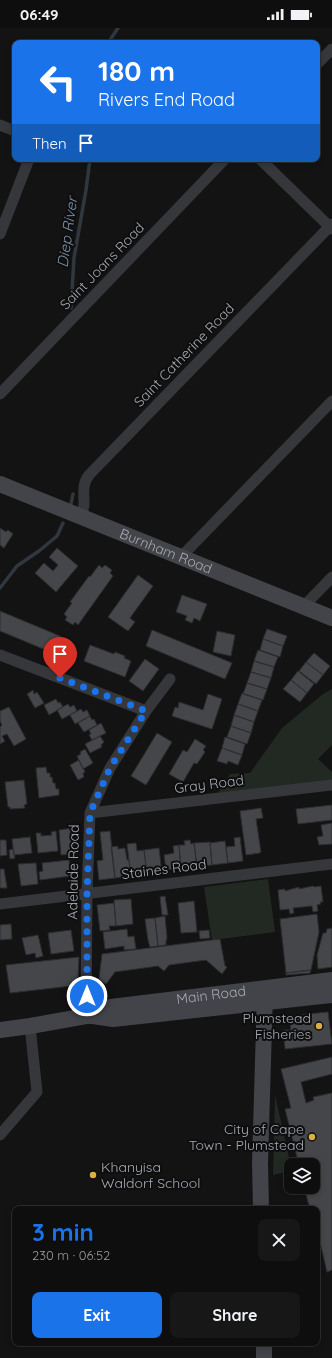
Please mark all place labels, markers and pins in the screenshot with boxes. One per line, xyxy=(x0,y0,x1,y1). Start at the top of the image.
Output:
pin xyxy=(43,637,77,678)
place label: Plumstead Fisheries xyxy=(243,1009,311,1043)
marker: Plumstead Fisheries xyxy=(314,1021,324,1031)
place label: City of Cape Town - Plumstead xyxy=(189,1120,304,1154)
marker: City of Cape Town - Plumstead xyxy=(307,1132,317,1142)
place label: Khanyisa Waldorf School xyxy=(101,1158,200,1192)
marker: Khanyisa Waldorf School xyxy=(88,1170,98,1180)

